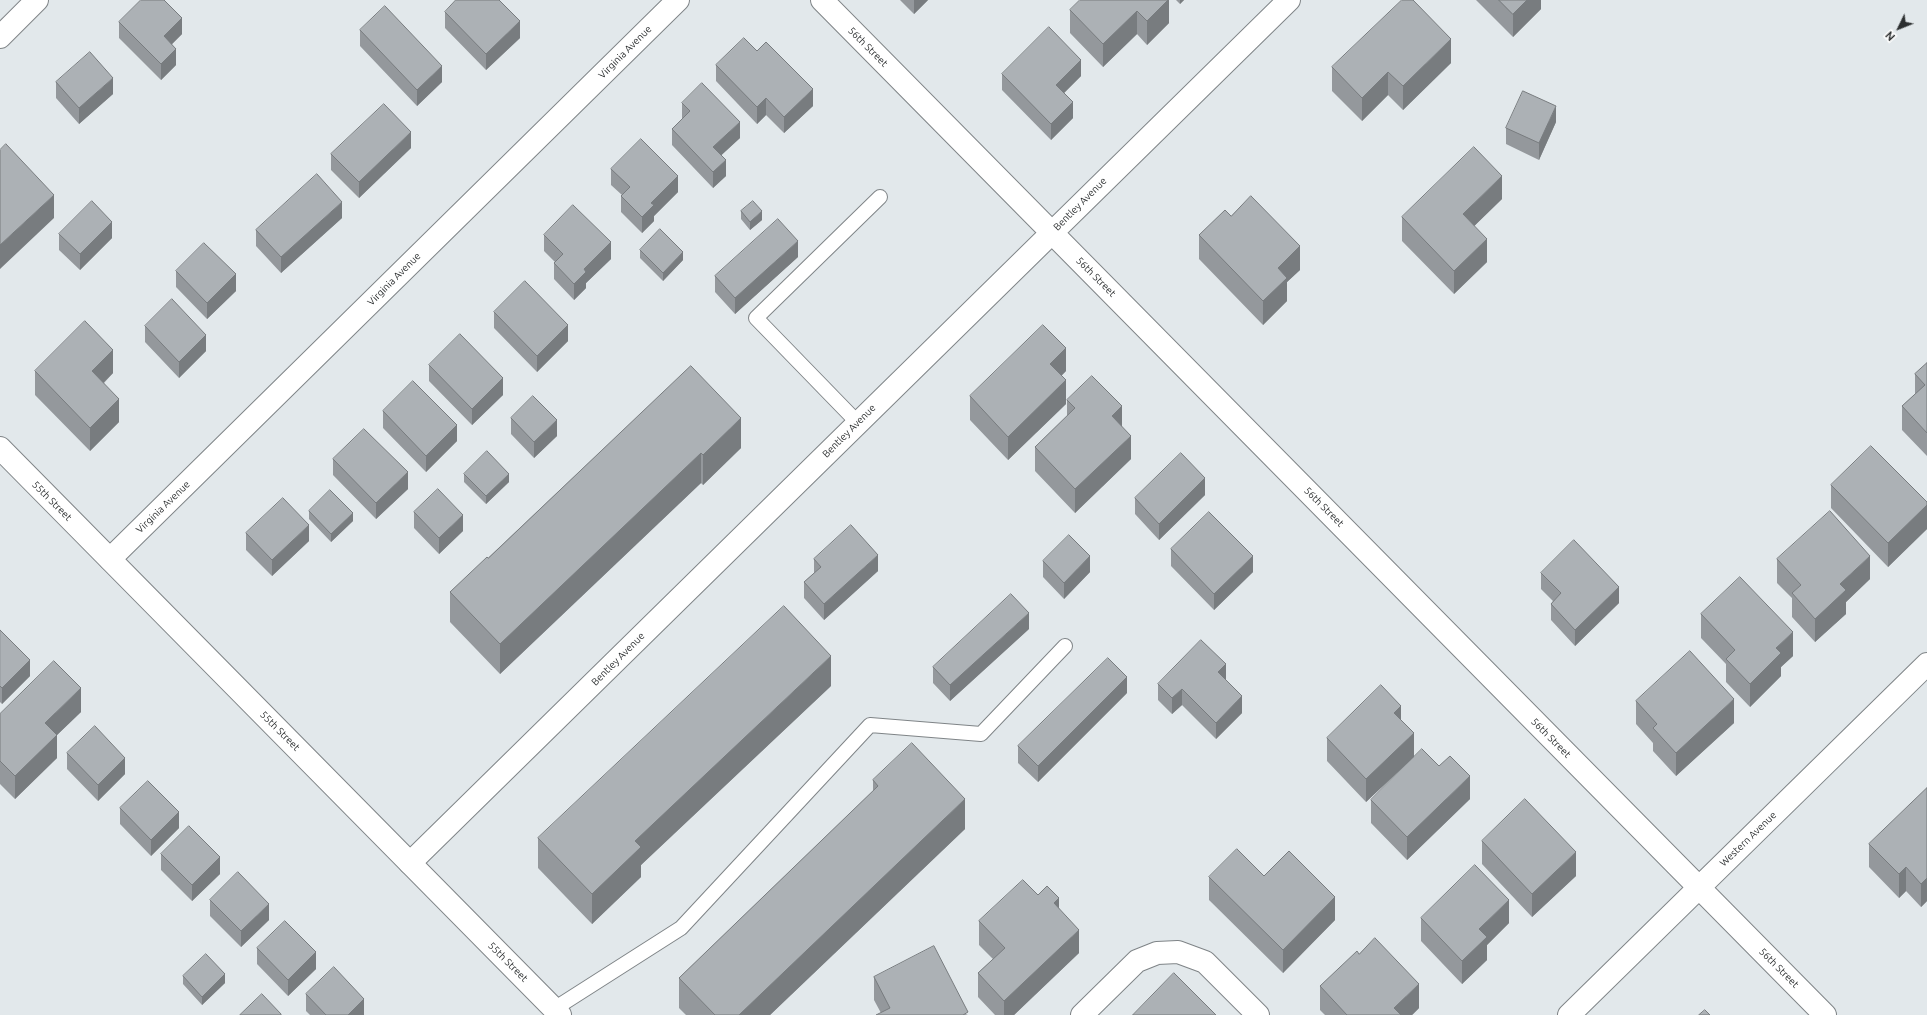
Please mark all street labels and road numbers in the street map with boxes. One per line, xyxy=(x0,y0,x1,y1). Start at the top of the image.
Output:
street label: Virginia Avenue xyxy=(596,23,654,81)
street label: 56th Street xyxy=(846,25,890,69)
street label: Bentley Avenue xyxy=(1051,175,1109,233)
street label: Virginia Avenue xyxy=(365,250,423,308)
street label: 56th Street xyxy=(1074,255,1118,299)
street label: Bentley Avenue xyxy=(820,402,878,460)
street label: Virginia Avenue xyxy=(134,478,192,536)
street label: 55th Street xyxy=(30,479,74,523)
street label: 56th Street xyxy=(1302,485,1346,529)
street label: Bentley Avenue xyxy=(589,630,647,688)
street label: 55th Street xyxy=(258,709,302,753)
street label: 56th Street xyxy=(1529,716,1573,760)
street label: Western Avenue xyxy=(1717,809,1779,869)
street label: 55th Street xyxy=(486,940,530,984)
street label: 56th Street xyxy=(1757,946,1801,990)

